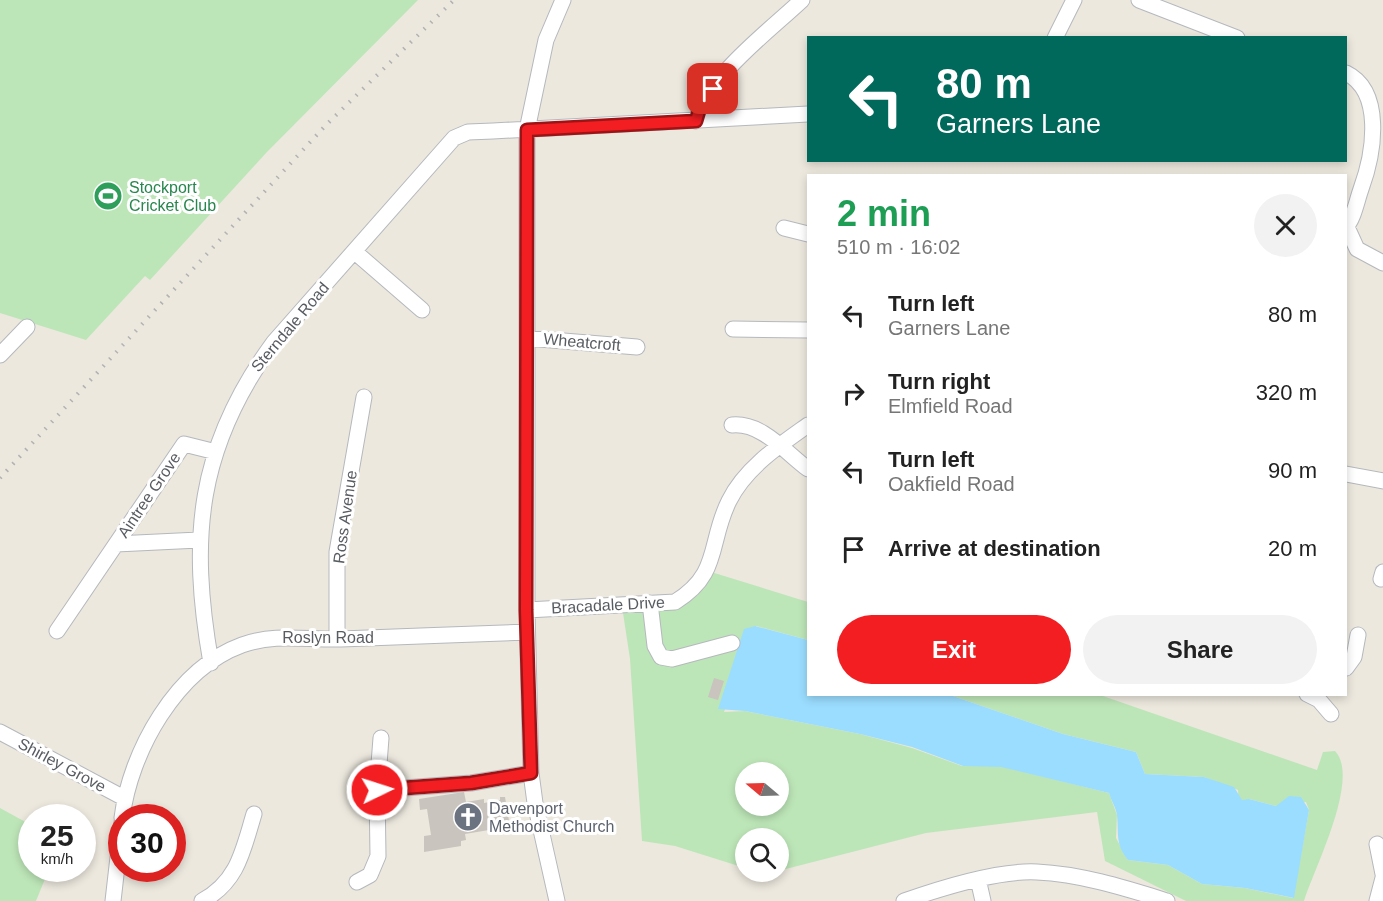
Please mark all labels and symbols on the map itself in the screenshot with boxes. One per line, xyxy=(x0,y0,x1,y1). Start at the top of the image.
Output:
pin xyxy=(687,63,738,114)
place label: Stockport Cricket Club xyxy=(129,179,216,214)
sports icon: Stockport Cricket Club xyxy=(92,180,124,212)
street label: Sterndale Road xyxy=(248,279,332,375)
street label: Wheatcroft xyxy=(543,330,622,354)
street label: Aintree Grove xyxy=(114,449,184,541)
street label: Ross Avenue xyxy=(330,469,360,565)
street label: Bracadale Drive xyxy=(551,594,665,616)
street label: Roslyn Road xyxy=(282,629,374,646)
street label: Shirley Grove xyxy=(15,735,109,795)
position arrow xyxy=(345,758,409,822)
north arrow xyxy=(735,762,789,816)
place label: Davenport Methodist Church xyxy=(489,800,614,835)
church icon: Davenport Methodist Church xyxy=(452,801,484,833)
speed limit sign: 30 xyxy=(108,804,186,882)

